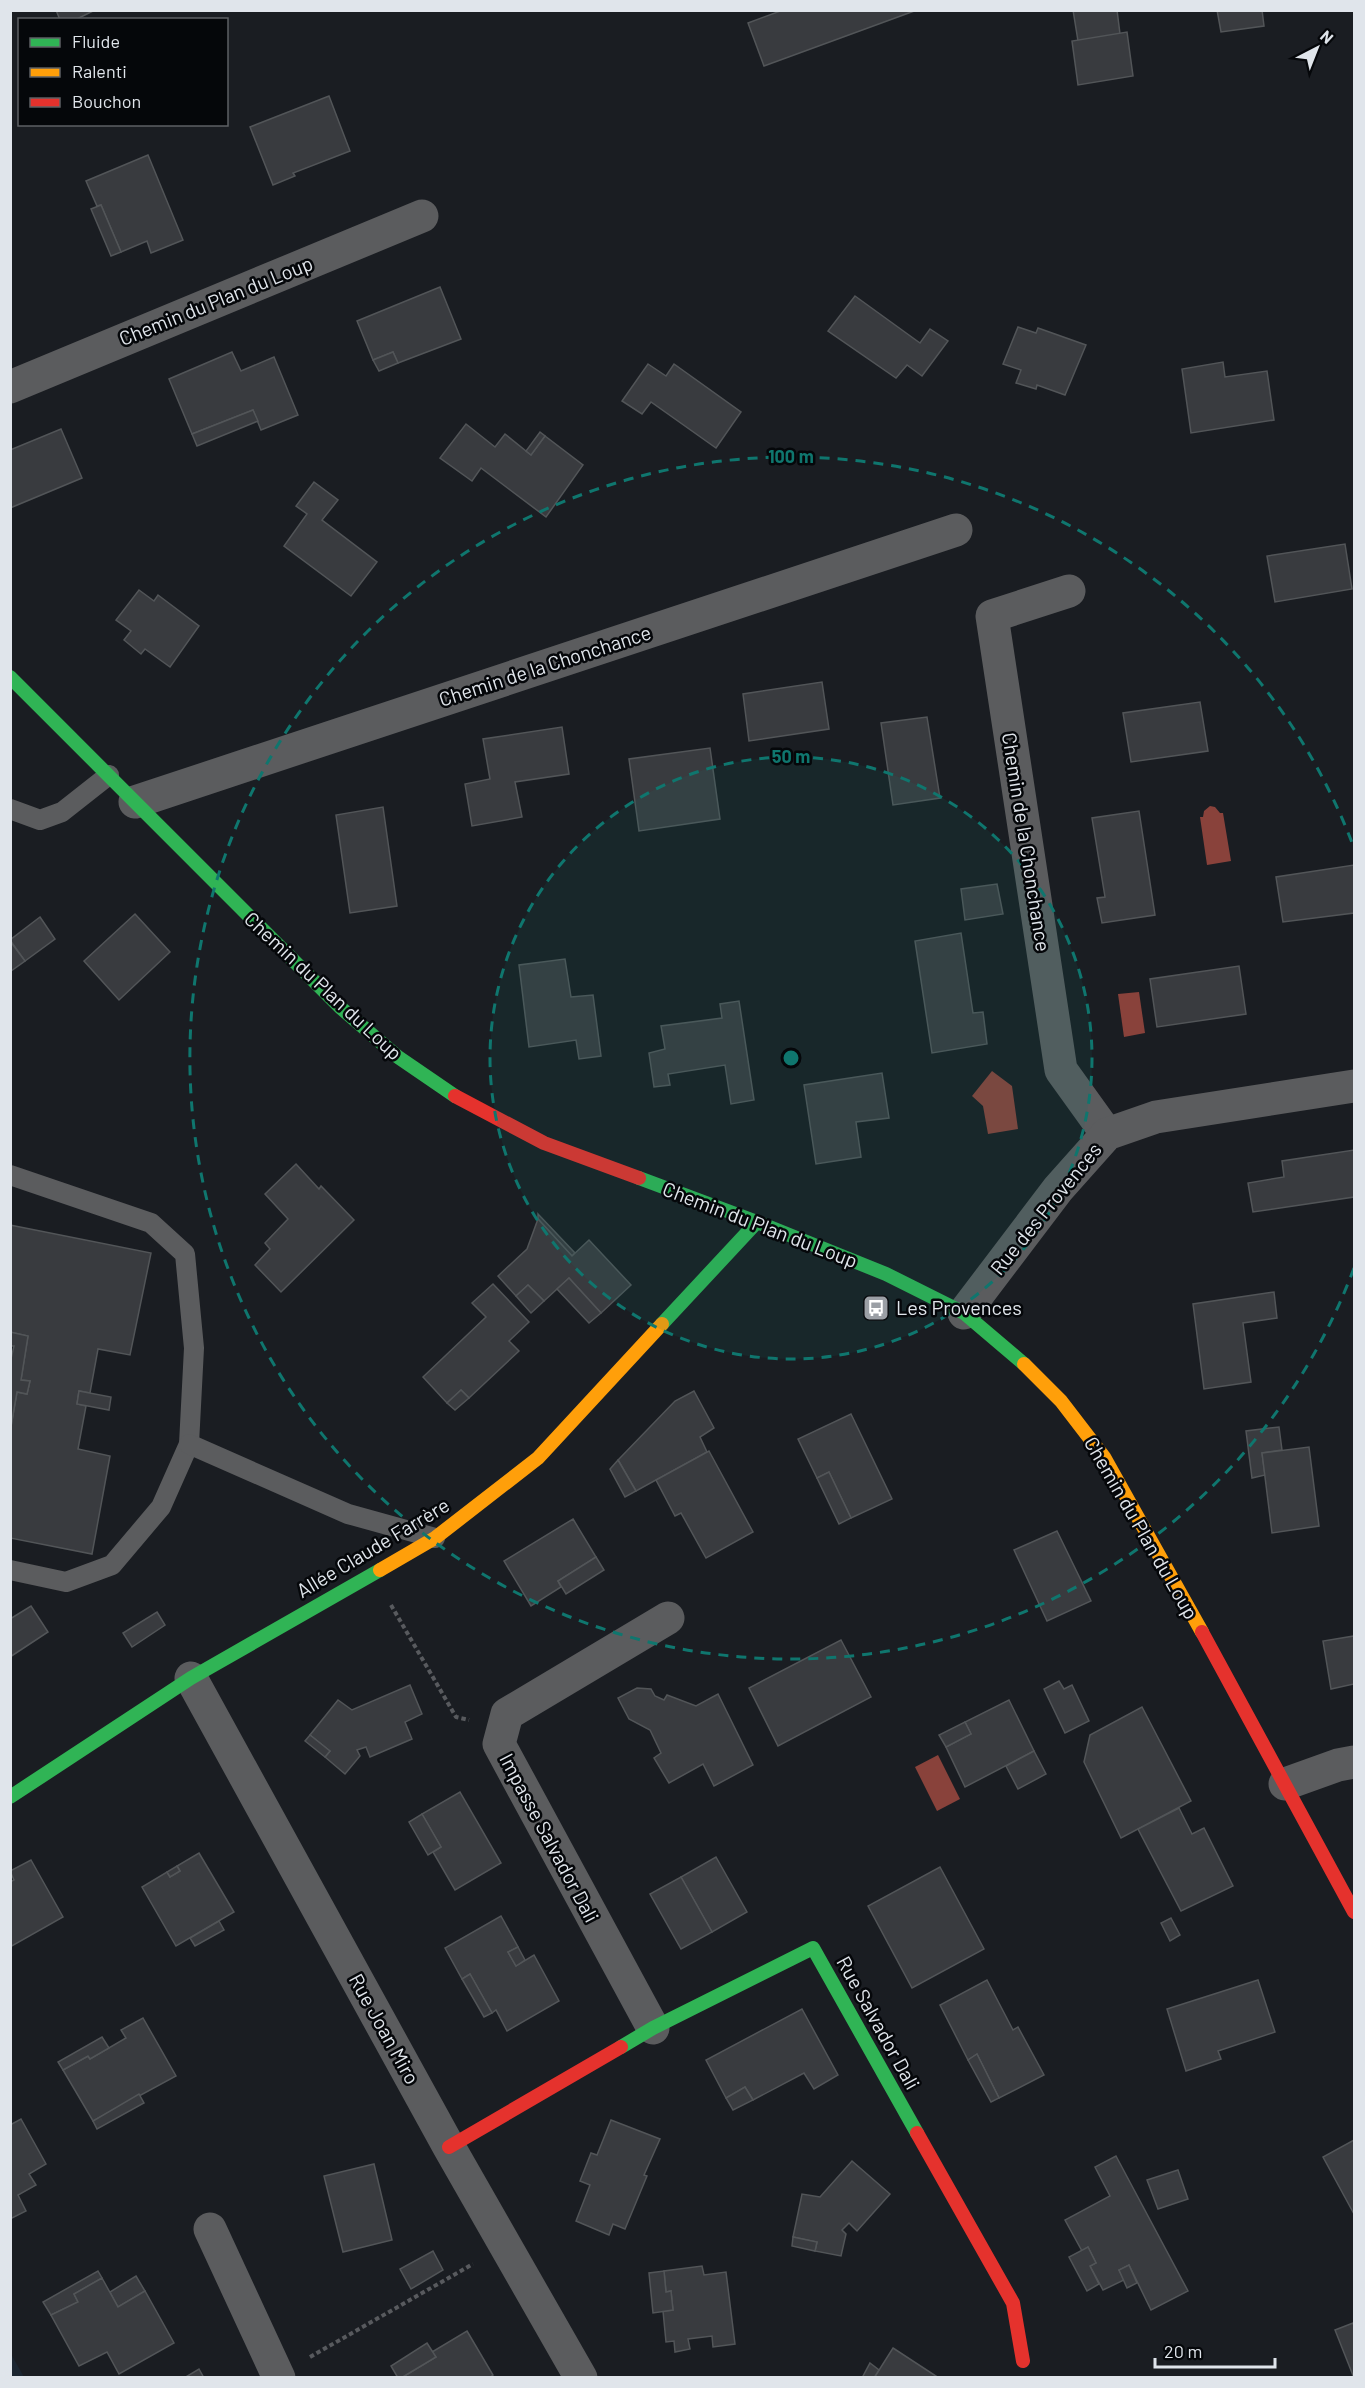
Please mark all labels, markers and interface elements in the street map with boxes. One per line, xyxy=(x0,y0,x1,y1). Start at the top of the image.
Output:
legend xyxy=(18,18,228,126)
north arrow xyxy=(1287,18,1347,78)
text: N xyxy=(1317,26,1338,47)
text: Fluide xyxy=(72,30,120,52)
text: Ralenti xyxy=(72,60,127,82)
text: Bouchon xyxy=(72,90,141,112)
street label: Chemin du Plan du Loup xyxy=(115,250,316,350)
text: 100 m xyxy=(768,445,814,467)
street label: Chemin de la Chonchance xyxy=(436,619,654,711)
street label: Chemin de la Chonchance xyxy=(998,731,1056,953)
text: 50 m xyxy=(772,745,810,767)
street label: Chemin du Plan du Loup xyxy=(240,906,407,1064)
centre of rings xyxy=(781,1048,801,1068)
street label: Rue des Provences xyxy=(985,1137,1106,1279)
street label: Chemin du Plan du Loup xyxy=(660,1176,861,1272)
bus stop icon: Les Provences xyxy=(861,1293,891,1323)
place label: Les Provences xyxy=(896,1295,1022,1319)
street label: Chemin du Plan du Loup xyxy=(1080,1432,1204,1623)
street label: Allée Claude Farrère xyxy=(292,1492,453,1602)
street label: Impasse Salvador Dali xyxy=(495,1749,605,1926)
street label: Rue Salvador Dali xyxy=(832,1952,925,2093)
street label: Rue Joan Miro xyxy=(345,1969,425,2088)
scale bar xyxy=(1155,2331,1275,2369)
text: 20 m xyxy=(1164,2340,1202,2362)

